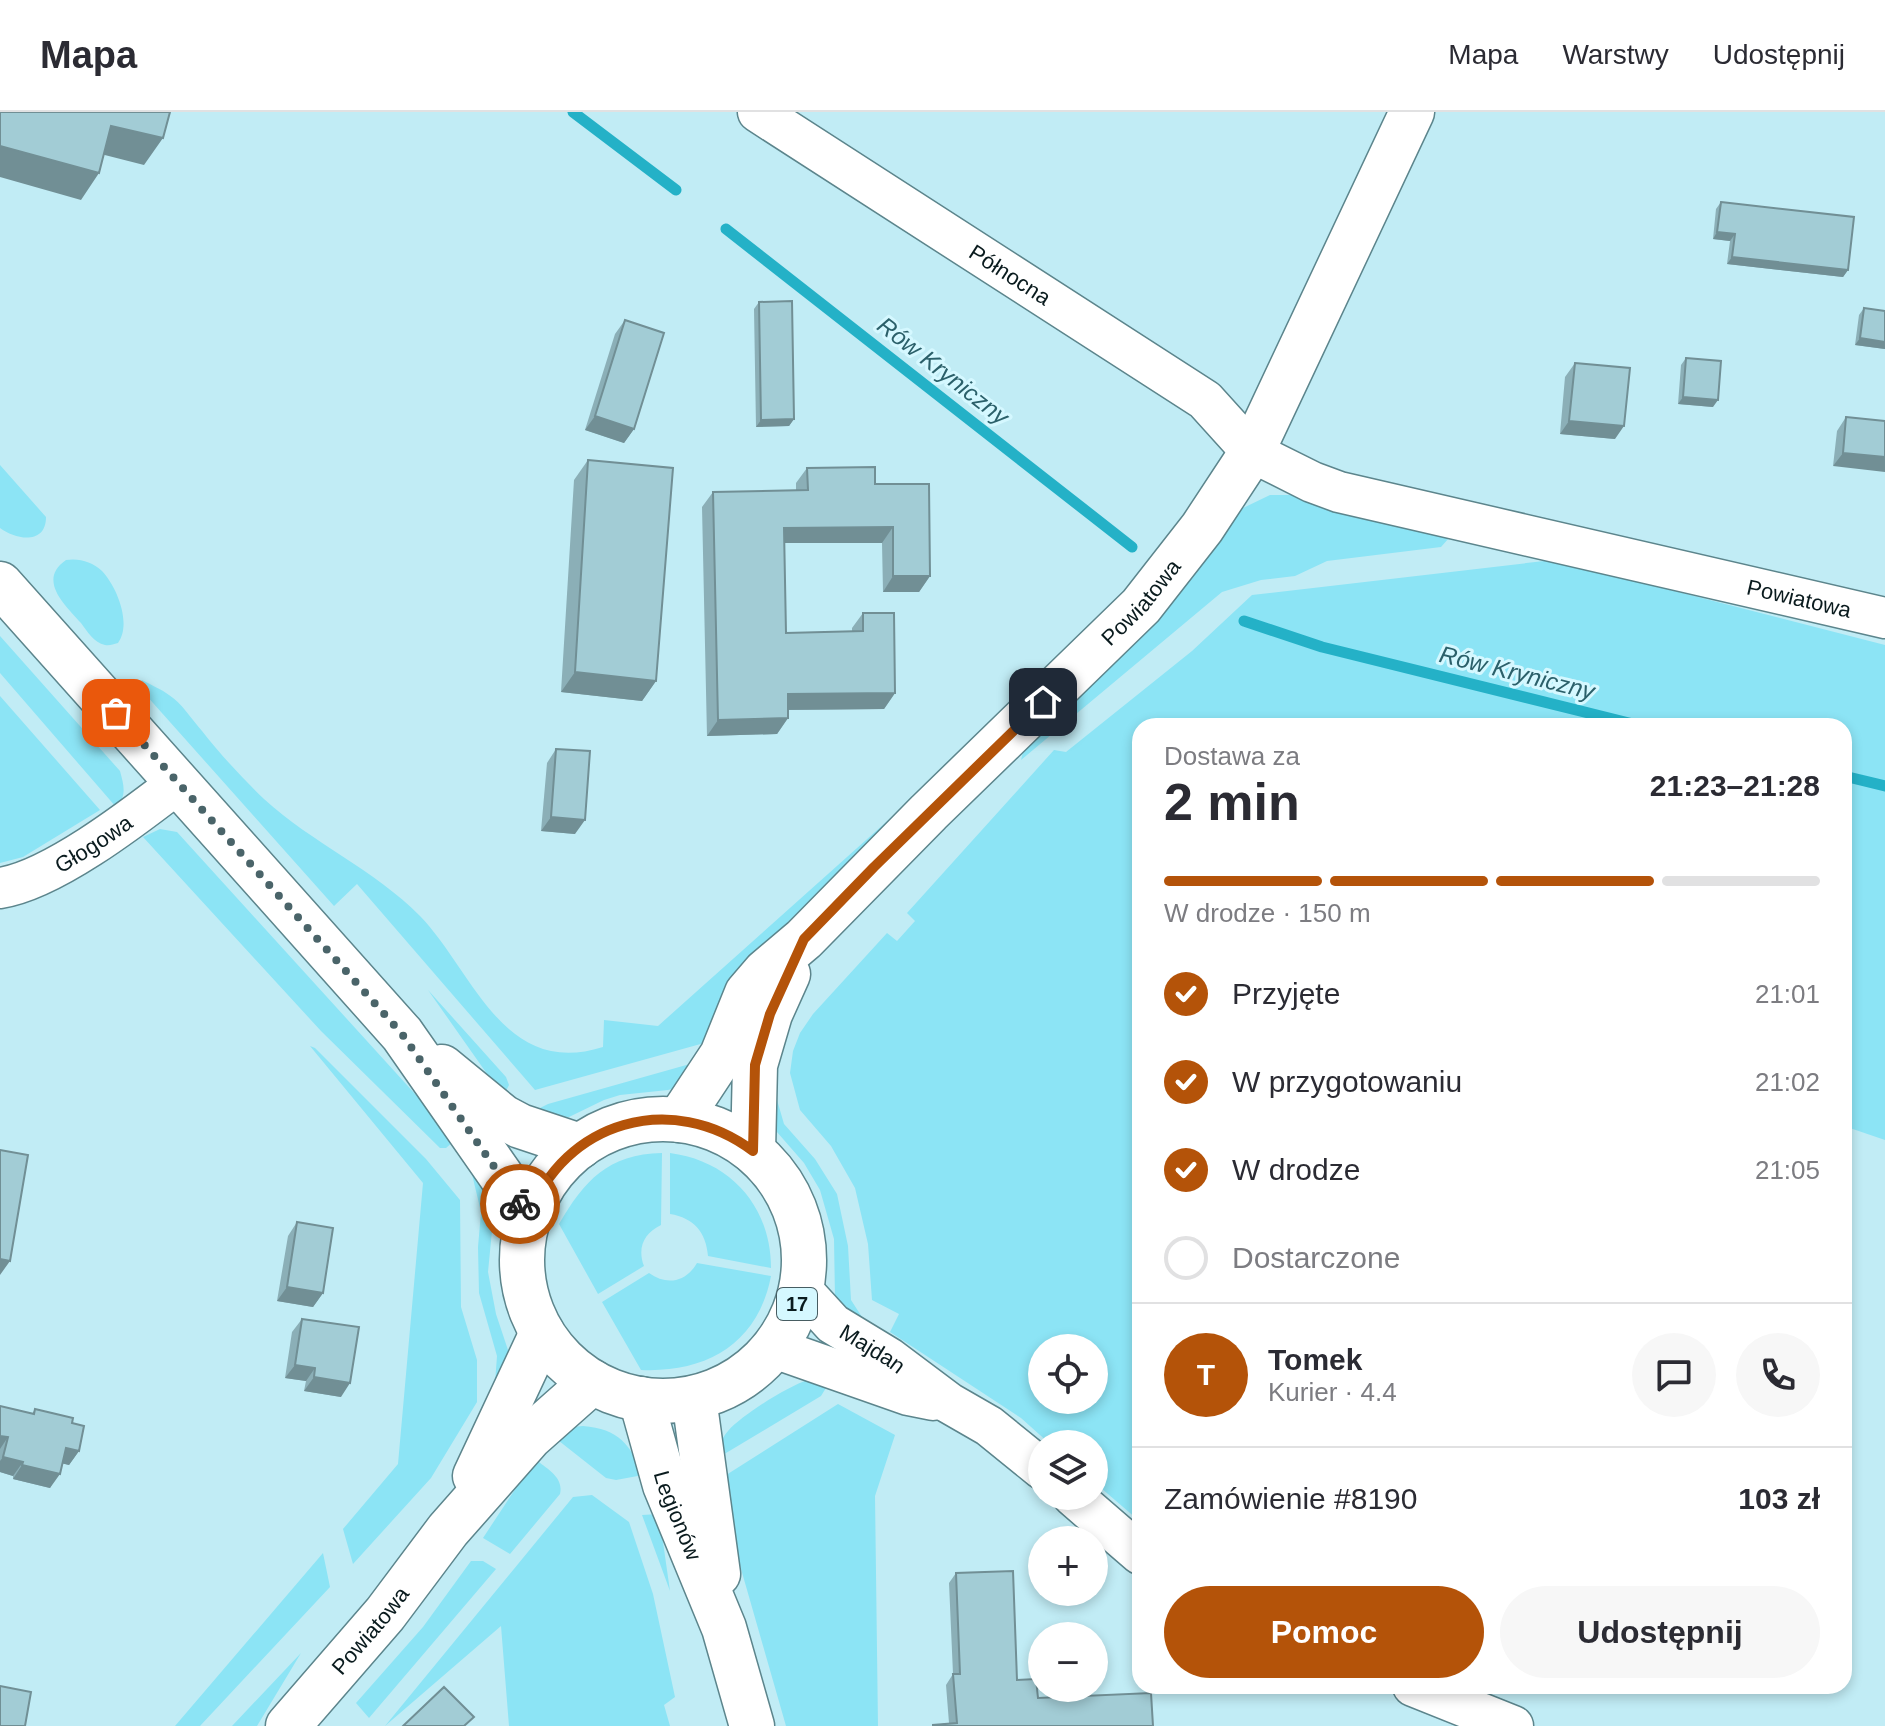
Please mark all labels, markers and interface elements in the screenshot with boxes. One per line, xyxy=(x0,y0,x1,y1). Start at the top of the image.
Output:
text: Mapa xyxy=(40,34,137,76)
text: Mapa xyxy=(1448,39,1518,70)
text: Warstwy xyxy=(1562,39,1669,70)
text: Udostępnij xyxy=(1713,39,1845,70)
street label: Północna xyxy=(965,240,1056,311)
water label: Rów Kryniczny xyxy=(872,311,1016,431)
street label: Powiatowa xyxy=(1096,554,1186,651)
street label: Powiatowa xyxy=(1744,575,1855,623)
water label: Rów Kryniczny xyxy=(1437,640,1599,705)
pin xyxy=(1009,668,1077,736)
pin xyxy=(82,679,150,747)
icon: home xyxy=(1021,680,1065,724)
icon: bag xyxy=(94,691,138,735)
text: Dostawa za xyxy=(1164,741,1300,771)
text: 21:23–21:28 xyxy=(1650,769,1820,802)
text: 2 min xyxy=(1164,773,1300,831)
street label: Głogowa xyxy=(50,809,138,878)
text: W drodze · 150 m xyxy=(1164,898,1371,928)
icon: check xyxy=(1164,972,1208,1016)
text: Przyjęte xyxy=(1232,977,1340,1010)
text: 21:01 xyxy=(1755,979,1820,1009)
icon: check xyxy=(1164,1060,1208,1104)
text: W przygotowaniu xyxy=(1232,1065,1462,1098)
text: 21:02 xyxy=(1755,1067,1820,1097)
icon: check xyxy=(1164,1148,1208,1192)
text: W drodze xyxy=(1232,1153,1360,1186)
text: 21:05 xyxy=(1755,1155,1820,1185)
courier xyxy=(480,1164,560,1244)
icon: bike xyxy=(498,1182,542,1226)
text: Dostarczone xyxy=(1232,1241,1400,1274)
road number: 17 xyxy=(777,1288,817,1320)
street label: Majdan xyxy=(835,1319,910,1379)
button: chat xyxy=(1632,1333,1716,1417)
button: phone xyxy=(1736,1333,1820,1417)
map controls xyxy=(1028,1334,1108,1702)
button: locate xyxy=(1028,1334,1108,1414)
text: Tomek xyxy=(1268,1343,1362,1376)
text: T xyxy=(1197,1358,1215,1391)
text: Kurier · 4.4 xyxy=(1268,1377,1397,1407)
button: layers xyxy=(1028,1430,1108,1510)
street label: Legionów xyxy=(649,1468,707,1564)
text: Zamówienie #8190 xyxy=(1164,1482,1418,1515)
text: 103 zł xyxy=(1738,1482,1820,1515)
button: + xyxy=(1028,1526,1108,1606)
street label: Powiatowa xyxy=(327,1581,414,1680)
button: Pomoc xyxy=(1164,1586,1484,1678)
button: Udostępnij xyxy=(1500,1586,1820,1678)
button: − xyxy=(1028,1622,1108,1702)

